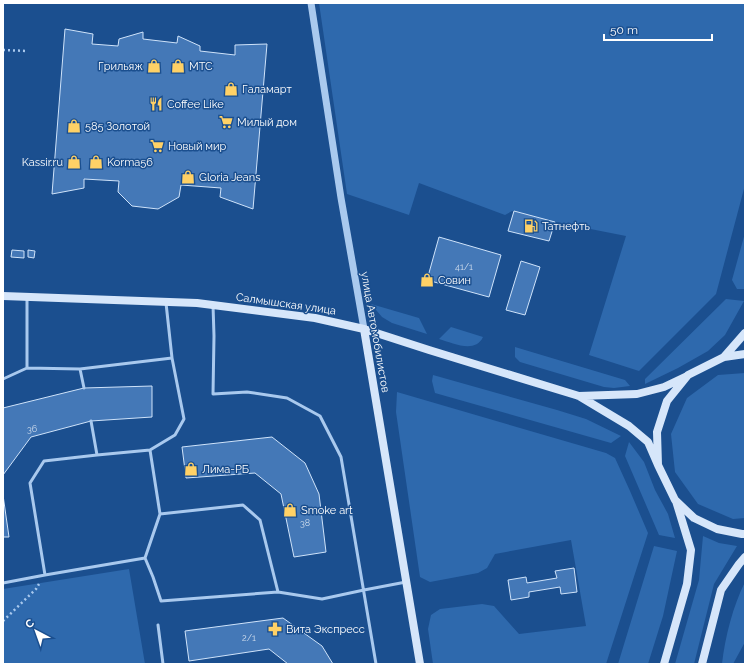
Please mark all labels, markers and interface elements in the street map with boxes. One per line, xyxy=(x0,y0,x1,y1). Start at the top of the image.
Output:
scale bar xyxy=(604,16,712,42)
text: 50 m xyxy=(610,23,638,37)
shop icon: Грильяж xyxy=(146,58,162,74)
shop icon: МТС xyxy=(170,58,186,74)
place label: Грильяж xyxy=(98,60,143,73)
place label: МТС xyxy=(189,60,213,73)
shop icon: Галамарт xyxy=(223,81,239,97)
place label: Галамарт xyxy=(242,83,292,96)
restaurant icon: Coffee Like xyxy=(148,96,164,112)
place label: Coffee Like xyxy=(167,98,224,111)
supermarket icon: Милый дом xyxy=(218,114,234,130)
place label: Милый дом xyxy=(237,116,297,129)
shop icon: 585 Золотой xyxy=(66,118,82,134)
place label: 585 Золотой xyxy=(85,120,150,133)
supermarket icon: Новый мир xyxy=(149,138,165,154)
place label: Новый мир xyxy=(168,140,226,153)
shop icon: Kassir.ru xyxy=(66,154,82,170)
shop icon: Korma56 xyxy=(88,154,104,170)
place label: Kassir.ru xyxy=(22,156,63,169)
place label: Korma56 xyxy=(107,156,153,169)
shop icon: Gloria Jeans xyxy=(180,169,196,185)
place label: Gloria Jeans xyxy=(199,171,261,184)
fuel station icon: Татнефть xyxy=(523,218,539,234)
place label: Татнефть xyxy=(542,220,591,233)
house number: 41/1 xyxy=(455,262,473,272)
street label: улица Автомобилистов xyxy=(358,270,392,394)
shop icon: Совин xyxy=(419,272,435,288)
place label: Совин xyxy=(438,274,471,287)
street label: Салмышская улица xyxy=(235,291,337,317)
house number: 36 xyxy=(27,424,38,434)
shop icon: Лима-РБ xyxy=(183,461,199,477)
place label: Лима-РБ xyxy=(202,463,249,476)
shop icon: Smoke art xyxy=(282,502,298,518)
place label: Smoke art xyxy=(301,504,353,517)
house number: 38 xyxy=(300,518,310,528)
north arrow xyxy=(16,611,56,651)
text: С xyxy=(23,616,37,631)
pharmacy icon: Вита Экспресс xyxy=(267,621,283,637)
place label: Вита Экспресс xyxy=(286,623,365,636)
house number: 2/1 xyxy=(242,633,256,643)

